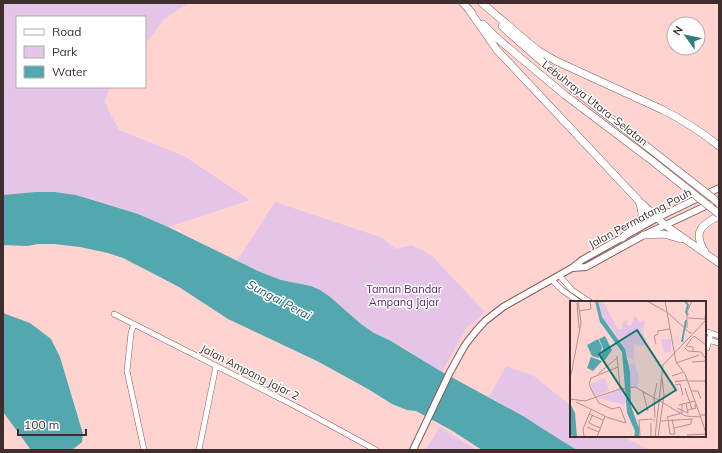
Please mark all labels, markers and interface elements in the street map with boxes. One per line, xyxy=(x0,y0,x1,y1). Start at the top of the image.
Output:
legend xyxy=(16,16,146,88)
north arrow xyxy=(666,16,706,56)
text: N xyxy=(669,23,686,38)
text: Road xyxy=(52,24,81,39)
text: Park xyxy=(52,44,78,59)
street label: Lebuhraya Utara–Selatan xyxy=(539,57,651,149)
text: Water xyxy=(52,64,88,79)
street label: Jalan Permatang Pauh xyxy=(586,185,694,251)
water label: Sungai Perai xyxy=(245,276,314,323)
park label: Taman Bandar Ampang Jajar xyxy=(366,282,442,309)
inset map xyxy=(570,301,706,437)
street label: Jalan Ampang Jajar 2 xyxy=(198,341,302,403)
scale bar xyxy=(18,411,86,437)
text: 100 m xyxy=(24,417,59,432)

